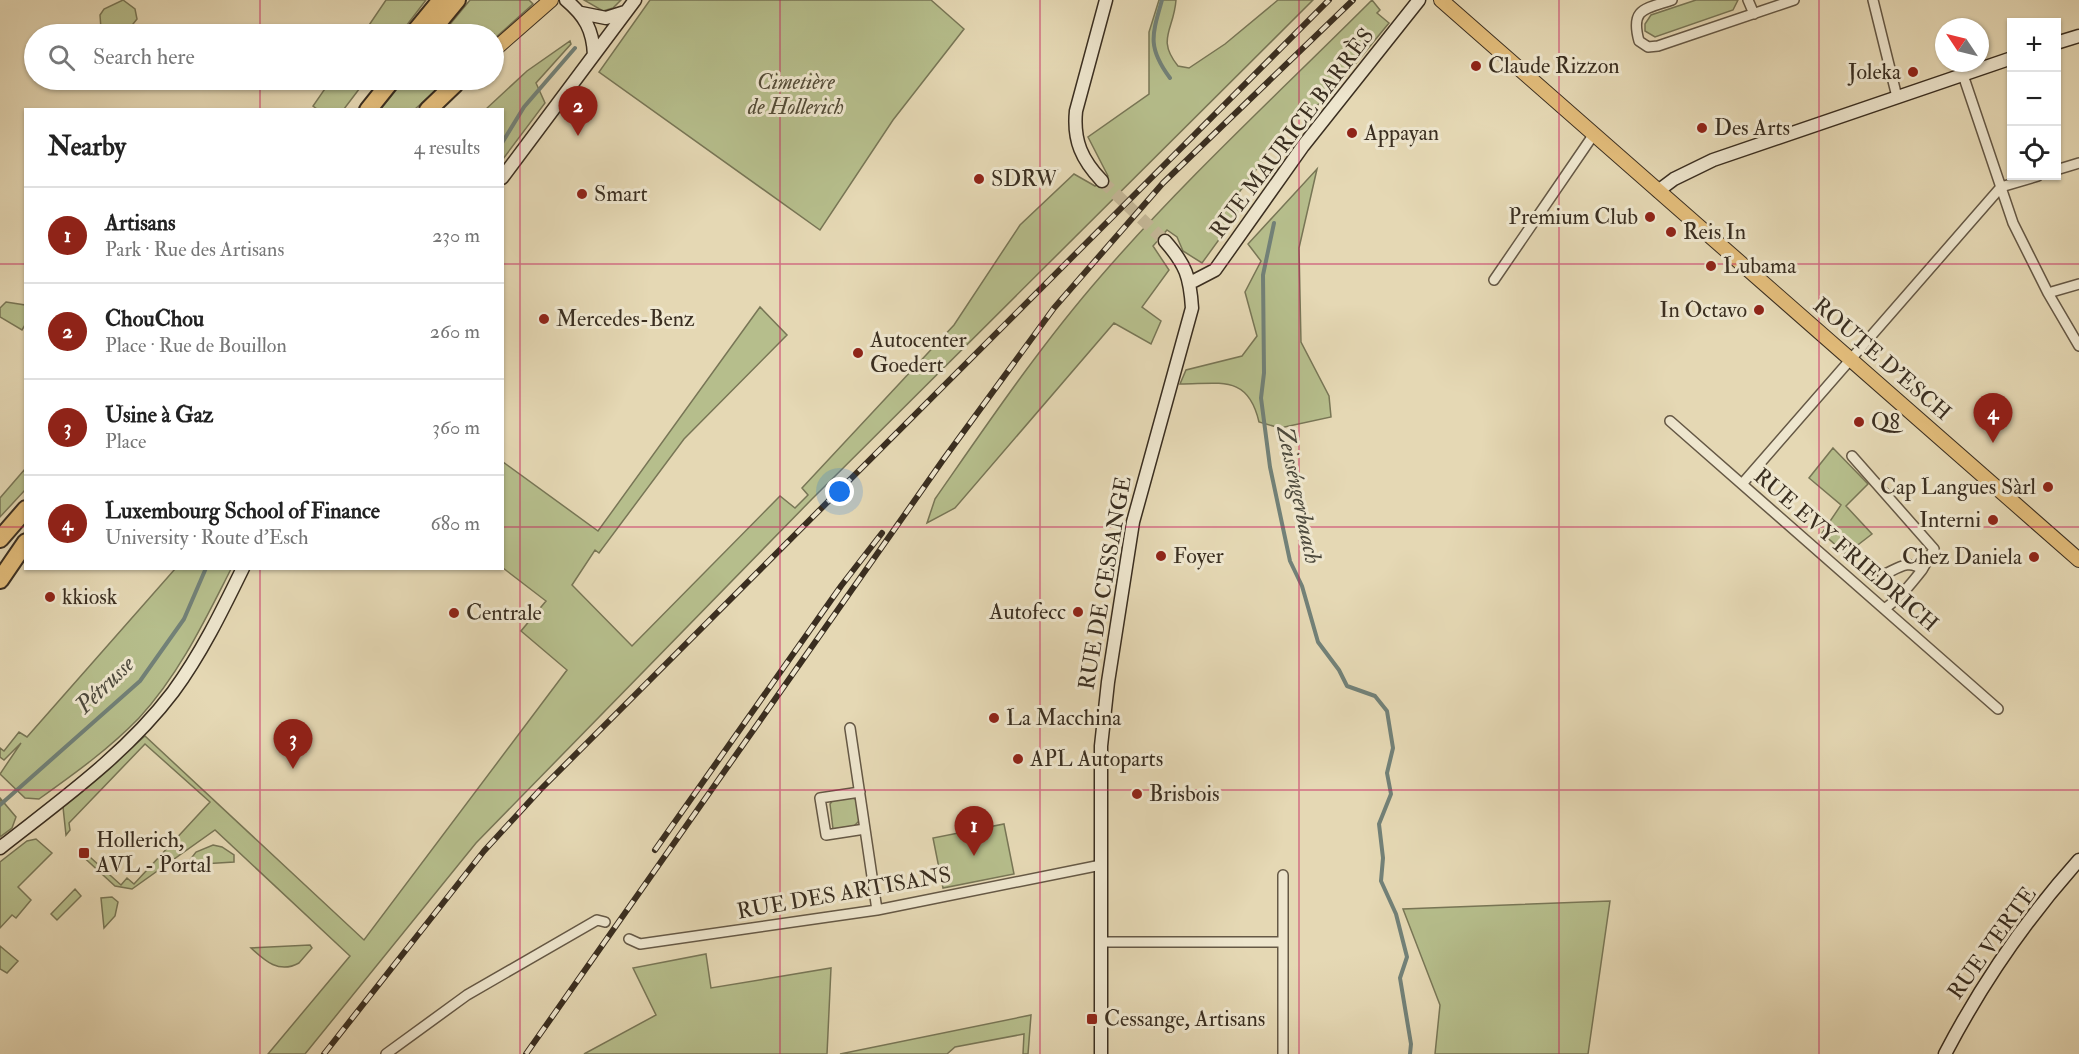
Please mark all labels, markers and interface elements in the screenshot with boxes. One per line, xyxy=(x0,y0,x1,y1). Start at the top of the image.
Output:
north arrow xyxy=(1935,18,1989,72)
map controls xyxy=(2007,18,2061,180)
button: + xyxy=(2007,18,2061,72)
street label: RUE MAURICE BARRÈS xyxy=(1203,22,1380,244)
search box xyxy=(24,24,504,90)
icon: search xyxy=(45,41,78,74)
text: Search here xyxy=(93,43,195,71)
place label: Claude Rizzon xyxy=(1488,52,1620,80)
place label: Joleka xyxy=(1847,58,1902,86)
marker: Claude Rizzon xyxy=(1469,59,1483,73)
marker: Joleka xyxy=(1906,65,1920,79)
park label: Cimetière de Hollerich xyxy=(747,68,844,121)
button: − xyxy=(2007,72,2061,126)
pin: 2 xyxy=(558,86,598,136)
place label: Des Arts xyxy=(1714,114,1790,142)
place label: Appayan xyxy=(1363,119,1439,148)
marker: Des Arts xyxy=(1695,121,1709,135)
marker: Appayan xyxy=(1345,126,1359,140)
button: locate xyxy=(2007,126,2061,180)
text: Nearby xyxy=(48,131,126,163)
text: 4 results xyxy=(414,135,480,160)
place label: SDRW xyxy=(991,165,1060,193)
marker: SDRW xyxy=(972,172,986,186)
place label: Smart xyxy=(594,180,648,208)
marker: Smart xyxy=(575,187,589,201)
place label: Premium Club xyxy=(1508,203,1638,231)
text: Artisans xyxy=(105,209,176,237)
marker: Premium Club xyxy=(1643,210,1657,224)
place label: Reis In xyxy=(1683,218,1746,246)
text: 1 xyxy=(64,223,71,248)
text: 230 m xyxy=(432,223,480,248)
marker: Reis In xyxy=(1664,225,1678,239)
text: Park · Rue des Artisans xyxy=(105,237,284,262)
place label: Lubama xyxy=(1723,252,1797,280)
marker: Lubama xyxy=(1704,259,1718,273)
street label: ROUTE D'ESCH xyxy=(1807,291,1957,427)
place label: In Octavo xyxy=(1660,296,1747,324)
marker: In Octavo xyxy=(1752,303,1766,317)
text: ChouChou xyxy=(105,305,204,333)
place label: Mercedes-Benz xyxy=(556,305,695,333)
marker: Mercedes-Benz xyxy=(537,312,551,326)
text: 2 xyxy=(62,319,73,344)
text: 260 m xyxy=(430,319,480,344)
place label: Autocenter Goedert xyxy=(869,326,967,379)
text: Place · Rue de Bouillon xyxy=(105,333,287,358)
marker: Autocenter Goedert xyxy=(851,346,865,360)
pin: 4 xyxy=(1974,394,2012,443)
text: Usine à Gaz xyxy=(105,401,213,429)
place label: Q8 xyxy=(1871,408,1904,436)
text: 3 xyxy=(64,415,71,440)
text: 360 m xyxy=(432,415,480,440)
marker: Q8 xyxy=(1852,415,1866,429)
water label: Zeisséngerbaach xyxy=(1269,422,1329,567)
text: Place xyxy=(105,429,146,454)
street label: RUE EVY FRIEDRICH xyxy=(1748,462,1944,638)
place label: Cap Langues Sàrl xyxy=(1880,473,2036,502)
street label: RUE DE CESSANGE xyxy=(1072,474,1138,692)
your location xyxy=(825,477,854,506)
marker: Cap Langues Sàrl xyxy=(2041,480,2055,494)
text: Luxembourg School of Finance xyxy=(105,497,380,525)
place label: Interni xyxy=(1919,506,1981,534)
text: 4 xyxy=(62,511,73,536)
text: 680 m xyxy=(431,511,480,536)
marker: Interni xyxy=(1986,513,2000,527)
text: University · Route d'Esch xyxy=(105,525,309,550)
place label: Foyer xyxy=(1173,542,1224,570)
place label: Chez Daniela xyxy=(1902,543,2023,571)
marker: Foyer xyxy=(1154,549,1168,563)
marker: Chez Daniela xyxy=(2027,550,2041,564)
place label: kkiosk xyxy=(62,583,118,611)
marker: kkiosk xyxy=(43,590,57,604)
place label: Autofecc xyxy=(988,598,1066,626)
place label: Centrale xyxy=(466,599,542,627)
marker: Autofecc xyxy=(1071,605,1085,619)
marker: Centrale xyxy=(447,606,461,620)
water label: Pétrusse xyxy=(68,648,142,722)
place label: La Macchina xyxy=(1006,704,1122,732)
marker: La Macchina xyxy=(987,711,1001,725)
pin: 3 xyxy=(274,720,312,769)
place label: APL Autoparts xyxy=(1029,745,1163,774)
marker: APL Autoparts xyxy=(1011,752,1025,766)
place label: Brisbois xyxy=(1149,780,1220,808)
marker: Brisbois xyxy=(1130,787,1144,801)
pin: 1 xyxy=(954,806,994,856)
place label: Hollerich, AVL - Portal xyxy=(95,826,212,879)
marker: Hollerich, AVL - Portal xyxy=(77,846,91,860)
street label: RUE DES ARTISANS xyxy=(735,860,953,926)
street label: RUE VERTE xyxy=(1942,881,2042,1005)
place label: Cessange, Artisans xyxy=(1104,1005,1265,1033)
marker: Cessange, Artisans xyxy=(1085,1012,1099,1026)

